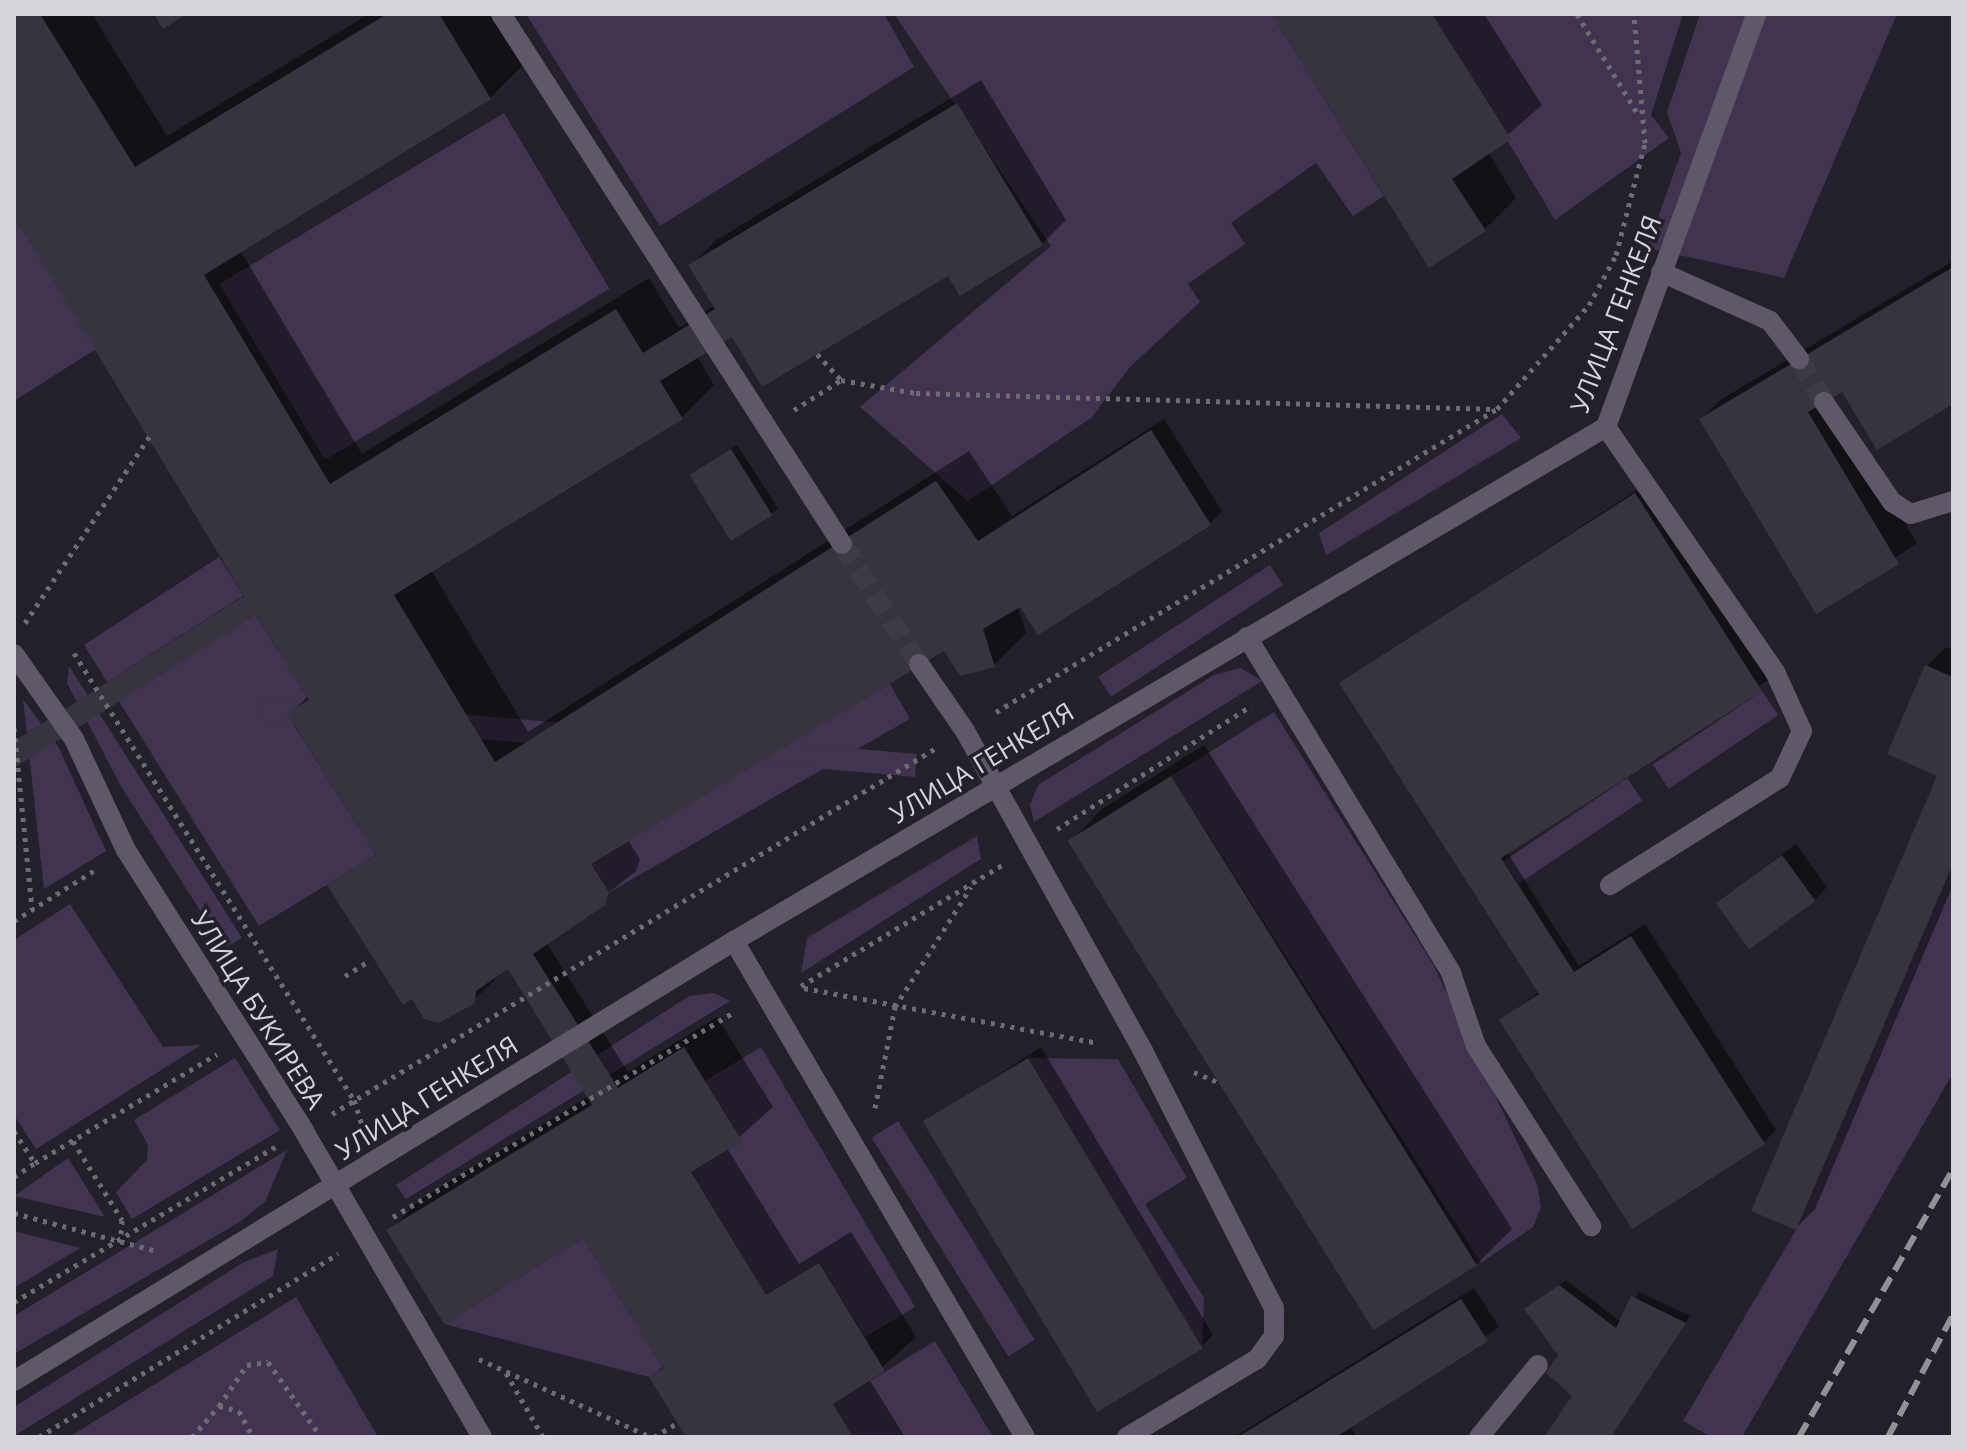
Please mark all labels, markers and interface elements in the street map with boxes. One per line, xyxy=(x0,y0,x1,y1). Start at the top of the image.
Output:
street label: УЛИЦА ГЕНКЕЛЯ xyxy=(1564,211,1668,417)
street label: УЛИЦА ГЕНКЕЛЯ xyxy=(885,696,1079,830)
street label: УЛИЦА БУКИРЕВА xyxy=(185,905,331,1115)
street label: УЛИЦА ГЕНКЕЛЯ xyxy=(330,1029,524,1167)

